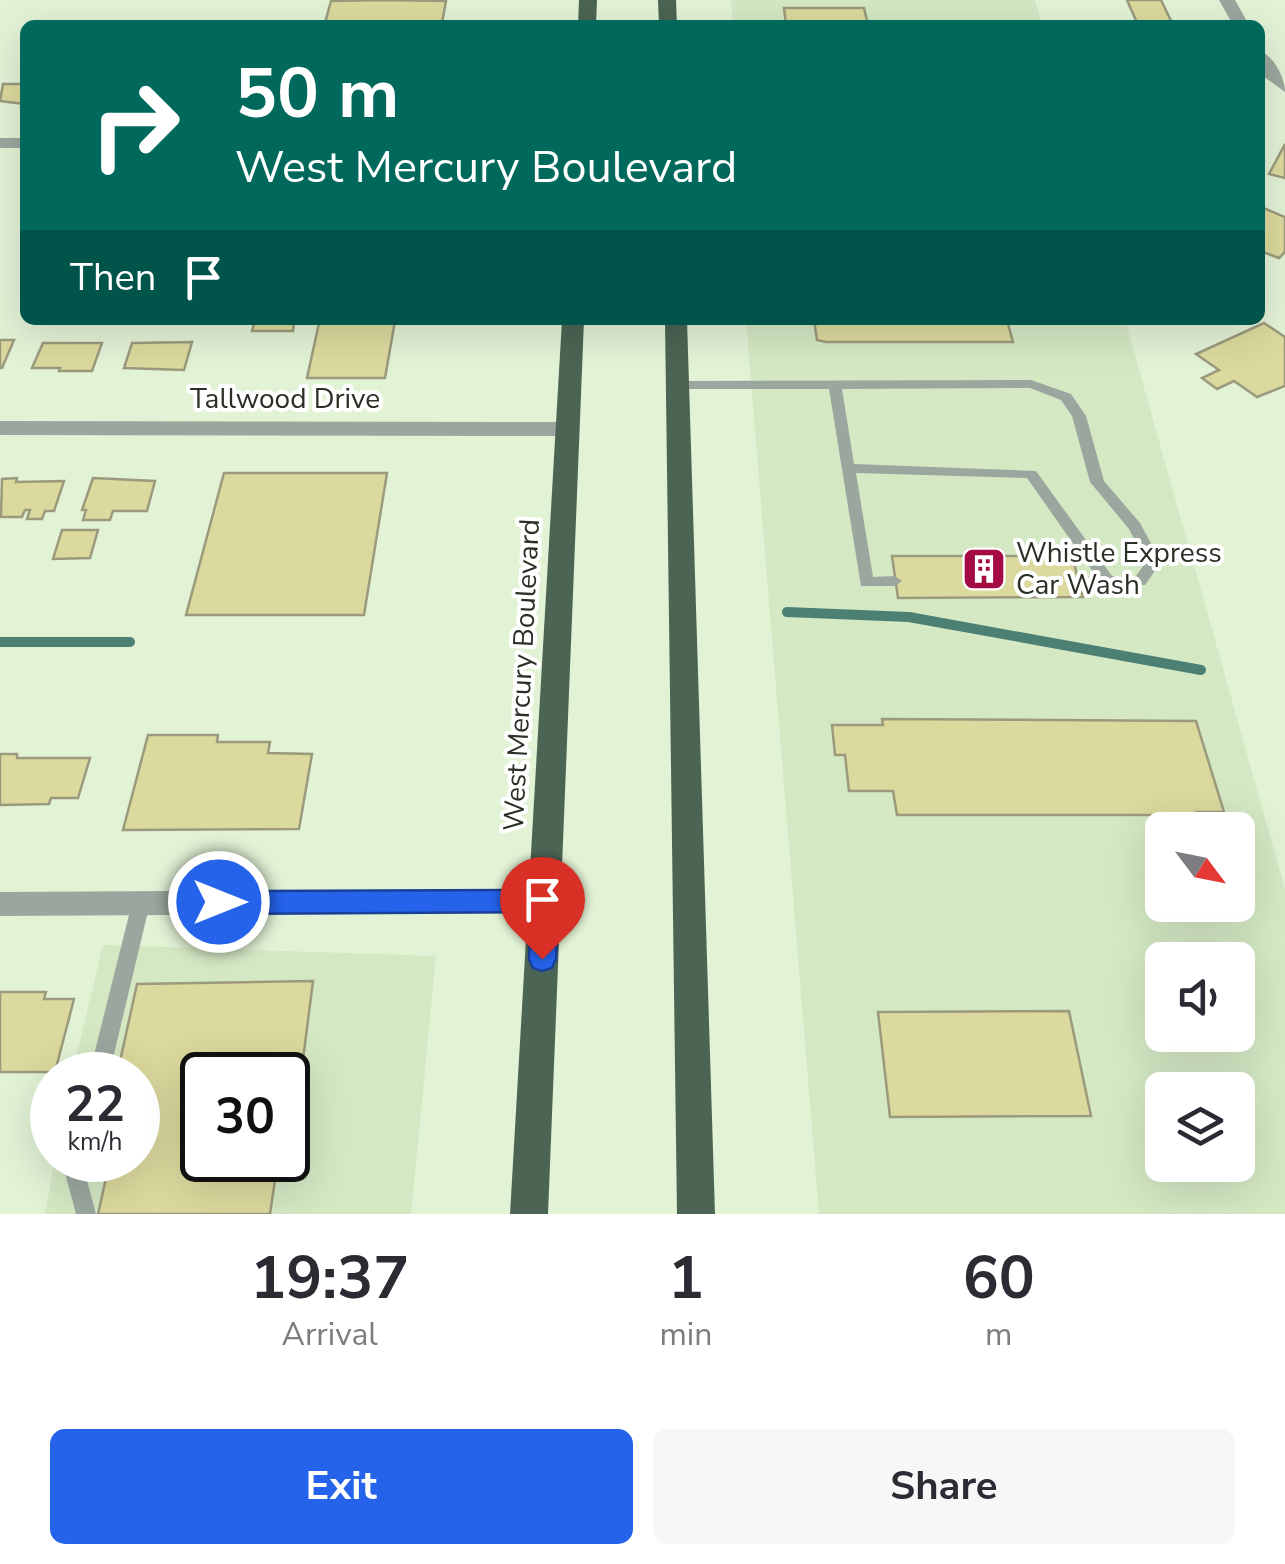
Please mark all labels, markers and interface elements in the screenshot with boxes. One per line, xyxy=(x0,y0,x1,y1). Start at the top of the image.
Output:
text: 50 m xyxy=(235,46,399,142)
icon: right xyxy=(70,60,200,190)
text: West Mercury Boulevard xyxy=(235,137,737,198)
icon: arrive xyxy=(176,250,231,305)
text: Then xyxy=(70,252,156,303)
street label: Tallwood Drive xyxy=(190,380,380,418)
street label: West Mercury Boulevard xyxy=(495,518,549,832)
place label: Whistle Express Car Wash xyxy=(1016,534,1222,604)
building icon: Whistle Express Car Wash xyxy=(961,546,1007,592)
north arrow xyxy=(1145,812,1255,922)
map controls xyxy=(1145,812,1255,1182)
position arrow xyxy=(167,850,271,954)
pin xyxy=(500,857,585,960)
icon: arrive xyxy=(515,872,570,927)
button: sound xyxy=(1145,942,1255,1052)
speed limit sign: 30 xyxy=(180,1052,310,1182)
text: 22 xyxy=(65,1070,125,1139)
button: layers xyxy=(1145,1072,1255,1182)
text: km/h xyxy=(67,1125,123,1159)
text: 19:37 xyxy=(250,1237,409,1319)
text: 1 xyxy=(668,1237,704,1319)
text: 60 xyxy=(963,1237,1035,1319)
text: Arrival xyxy=(282,1313,378,1356)
text: min xyxy=(659,1313,712,1356)
text: m xyxy=(985,1313,1012,1356)
button: Exit xyxy=(50,1429,633,1544)
button: Share xyxy=(653,1429,1235,1544)

